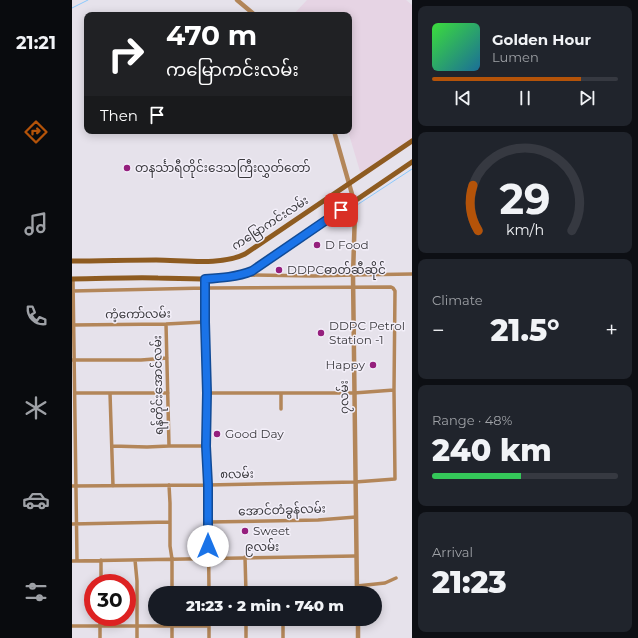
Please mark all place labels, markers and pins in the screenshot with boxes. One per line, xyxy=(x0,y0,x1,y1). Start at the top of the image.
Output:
place label: တနင်္သာရီတိုင်းဒေသကြီးလွှတ်တော် xyxy=(135,159,310,178)
marker: တနင်္သာရီတိုင်းဒေသကြီးလွှတ်တော် xyxy=(122,163,132,173)
pin xyxy=(324,193,358,227)
place label: D Food xyxy=(325,237,369,252)
marker: D Food xyxy=(312,240,322,250)
place label: DDPCဓာတ်ဆီဆိုင် xyxy=(287,261,386,280)
marker: DDPCဓာတ်ဆီဆိုင် xyxy=(274,265,284,275)
place label: DDPC Petrol Station -1 xyxy=(329,318,405,347)
marker: DDPC Petrol Station -1 xyxy=(316,328,326,338)
place label: Happy xyxy=(326,357,365,372)
marker: Happy xyxy=(368,360,378,370)
place label: Good Day xyxy=(225,426,284,441)
marker: Good Day xyxy=(212,429,222,439)
place label: Sweet xyxy=(253,523,290,538)
marker: Sweet xyxy=(240,526,250,536)

